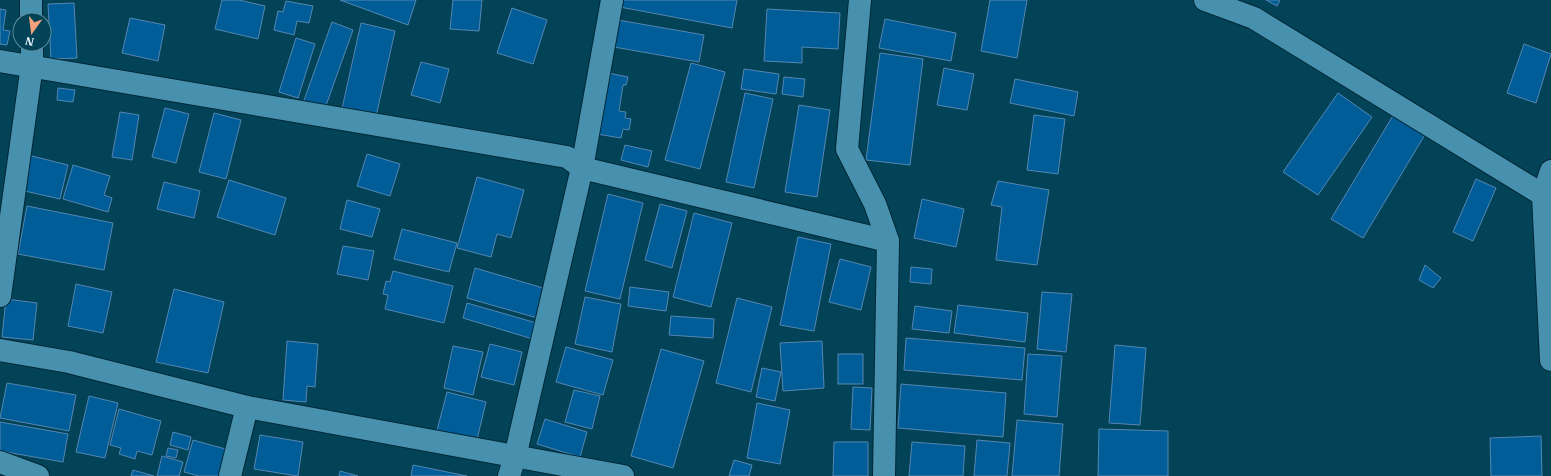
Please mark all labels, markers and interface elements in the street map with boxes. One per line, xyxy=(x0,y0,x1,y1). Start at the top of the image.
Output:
north arrow xyxy=(12,12,52,52)
text: N xyxy=(23,34,35,50)

